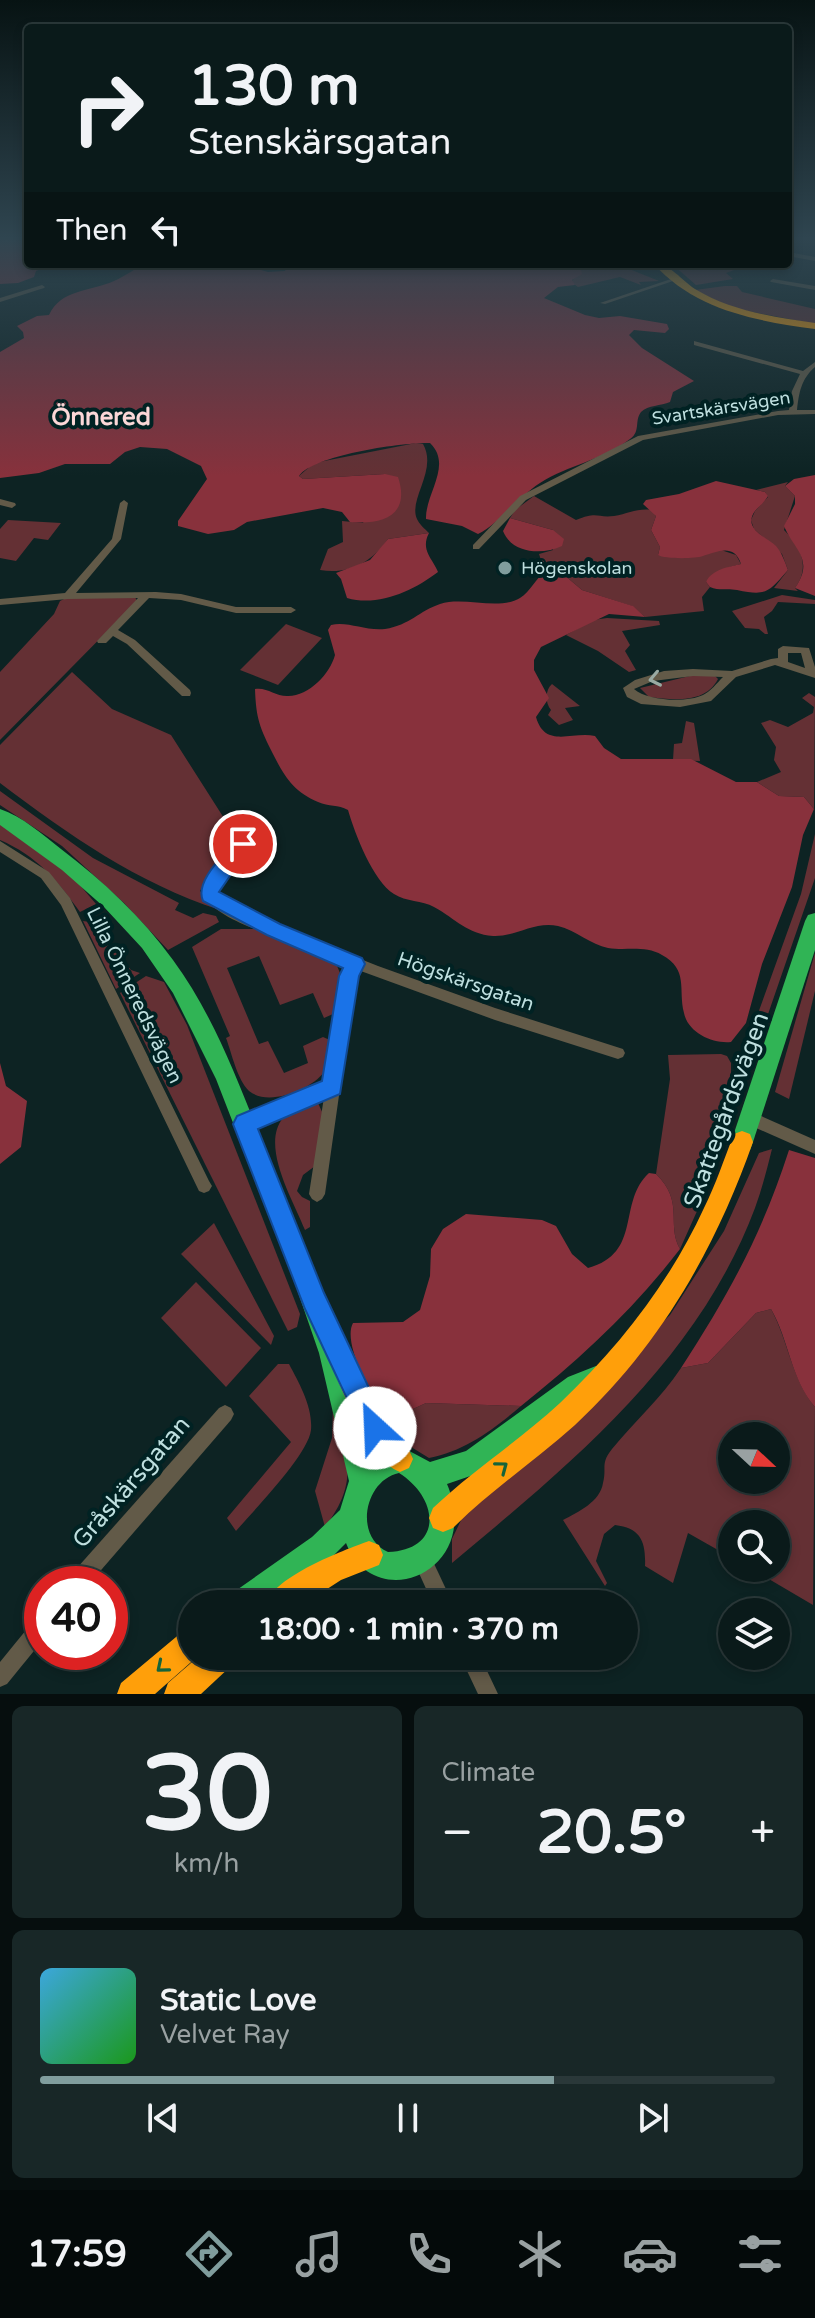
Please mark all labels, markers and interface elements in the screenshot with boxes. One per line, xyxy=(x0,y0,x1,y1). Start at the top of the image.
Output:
text: 130 m xyxy=(188,53,359,120)
icon: right xyxy=(56,56,160,160)
text: Stenskärsgatan xyxy=(188,121,451,164)
icon: left xyxy=(144,208,188,252)
text: Then xyxy=(56,212,128,249)
street label: Svartskärsvägen xyxy=(650,386,792,430)
district label: Önnered xyxy=(51,403,151,432)
place label: Högenskolan xyxy=(521,557,633,579)
marker: Högenskolan xyxy=(496,559,514,577)
one-way arrow xyxy=(649,670,662,687)
pin xyxy=(209,810,277,878)
icon: arrive xyxy=(221,822,265,866)
street label: Lilla Önneredsvägen xyxy=(81,903,188,1088)
street label: Högskärsgatan xyxy=(394,947,537,1017)
street label: Skattegårdsvägen xyxy=(678,1009,775,1212)
position arrow xyxy=(333,1386,417,1470)
street label: Gråskärsgatan xyxy=(66,1411,196,1554)
north arrow xyxy=(718,1422,790,1494)
map controls xyxy=(718,1422,790,1670)
one-way arrow xyxy=(493,1463,508,1477)
button: search xyxy=(718,1510,790,1582)
speed limit sign: 40 xyxy=(24,1566,128,1670)
button: layers xyxy=(718,1598,790,1670)
text: 18:00 · 1 min · 370 m xyxy=(257,1611,559,1648)
one-way arrow xyxy=(156,1658,171,1672)
text: 30 xyxy=(141,1733,272,1858)
text: Climate xyxy=(442,1757,535,1788)
text: 20.5° xyxy=(536,1797,687,1869)
text: − xyxy=(442,1807,473,1860)
text: + xyxy=(750,1807,775,1860)
text: km/h xyxy=(174,1848,239,1879)
text: Static Love xyxy=(160,1982,316,2019)
text: Velvet Ray xyxy=(160,2019,290,2050)
icon: previous xyxy=(141,2096,185,2140)
icon: pause xyxy=(386,2096,430,2140)
icon: next xyxy=(631,2096,675,2140)
icon: directions xyxy=(181,2226,237,2282)
icon: music xyxy=(291,2226,347,2282)
icon: phone xyxy=(401,2226,457,2282)
icon: climate xyxy=(512,2226,568,2282)
icon: car xyxy=(622,2226,678,2282)
icon: filters xyxy=(732,2226,788,2282)
text: 17:59 xyxy=(27,2233,127,2276)

